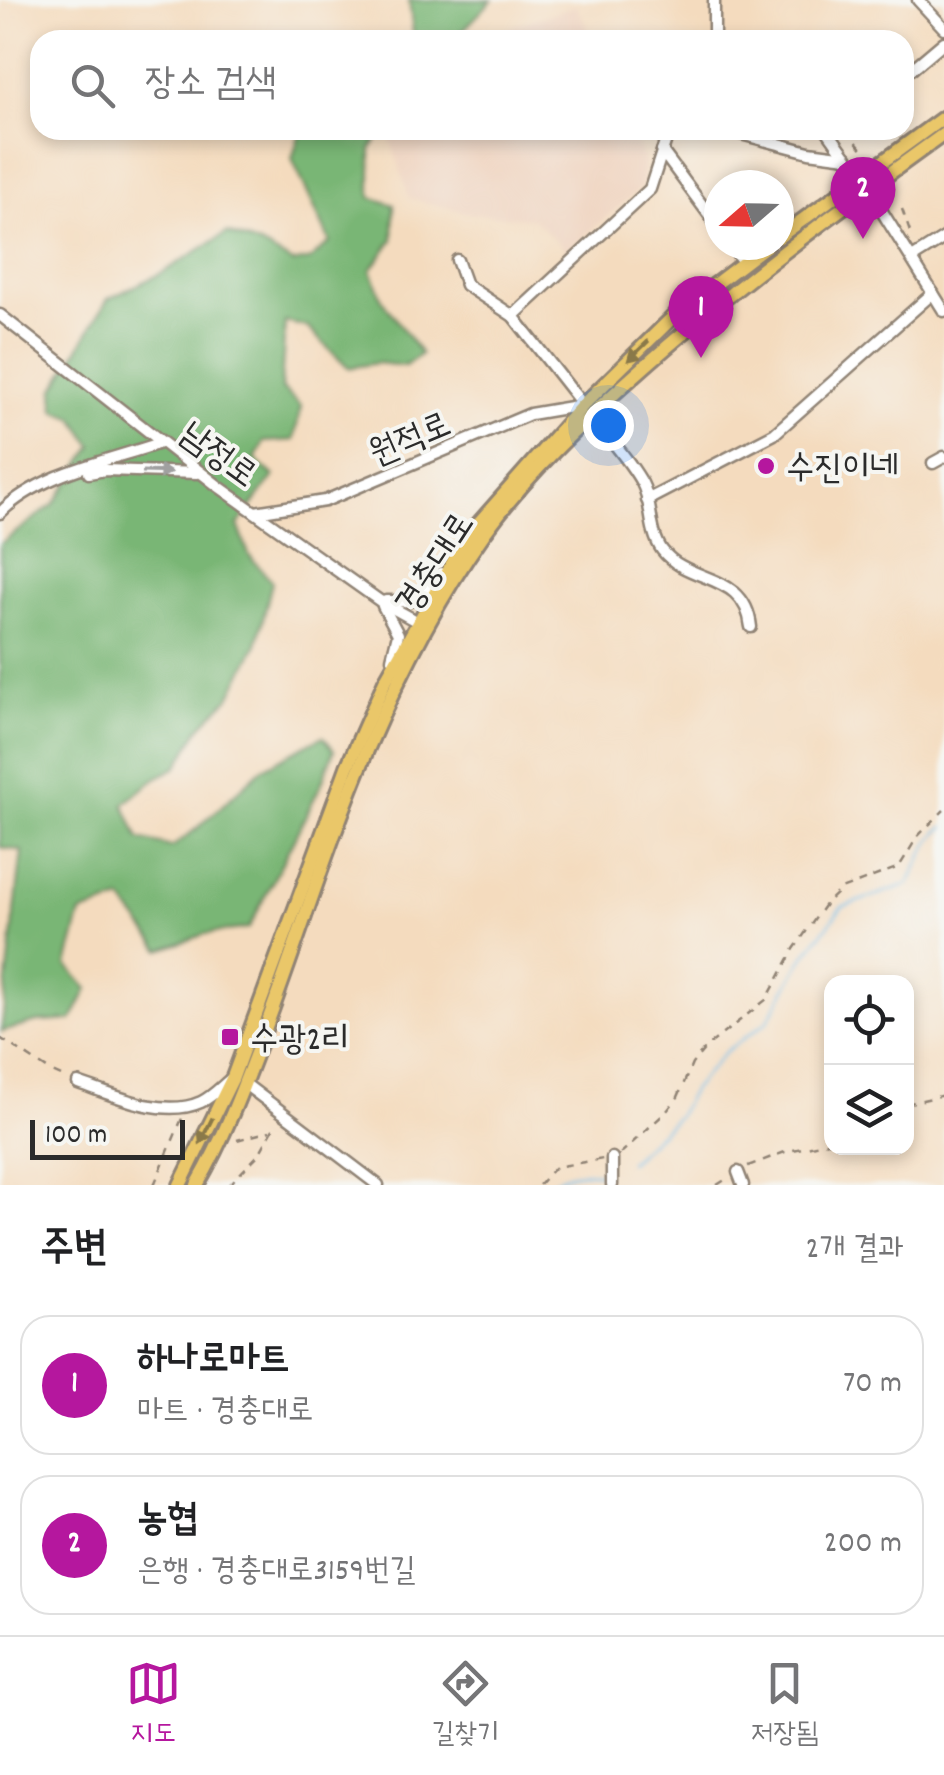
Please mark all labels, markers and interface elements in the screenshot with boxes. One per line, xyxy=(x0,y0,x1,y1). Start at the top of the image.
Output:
search box xyxy=(30,30,914,140)
icon: search xyxy=(65,58,120,113)
text: 장소 검색 xyxy=(145,58,276,113)
pin: 2 xyxy=(830,156,896,239)
north arrow xyxy=(704,170,794,260)
pin: 1 xyxy=(668,276,734,358)
one-way arrow xyxy=(626,339,650,363)
your location xyxy=(583,400,634,451)
street label: 원적로 xyxy=(362,402,460,481)
street label: 남정로 xyxy=(168,412,266,502)
place label: 수진이네 xyxy=(786,446,899,496)
marker: 수진이네 xyxy=(755,455,777,477)
one-way arrow xyxy=(141,464,173,480)
street label: 경충대로 xyxy=(386,504,489,626)
map controls xyxy=(824,975,914,1155)
button: locate xyxy=(824,975,914,1065)
place label: 수광2리 xyxy=(250,1017,350,1067)
marker: 수광2리 xyxy=(219,1026,241,1048)
button: layers xyxy=(824,1065,914,1155)
scale bar xyxy=(30,1115,185,1160)
text: 100 m xyxy=(45,1117,107,1157)
one-way arrow xyxy=(198,1117,215,1146)
text: 주변 xyxy=(40,1221,108,1281)
text: 2개 결과 xyxy=(805,1228,904,1274)
text: 하나로마트 xyxy=(137,1334,290,1389)
text: 1 xyxy=(71,1362,78,1408)
text: 70 m xyxy=(843,1362,902,1408)
text: 마트 · 경충대로 xyxy=(137,1390,313,1436)
text: 농협 xyxy=(137,1494,198,1549)
text: 2 xyxy=(68,1522,81,1568)
text: 200 m xyxy=(824,1522,902,1568)
text: 은행 · 경충대로3159번길 xyxy=(137,1550,416,1596)
tab: 지도 xyxy=(126,1656,181,1756)
tab: 길찾기 xyxy=(432,1656,499,1756)
tab: 저장됨 xyxy=(751,1656,818,1756)

